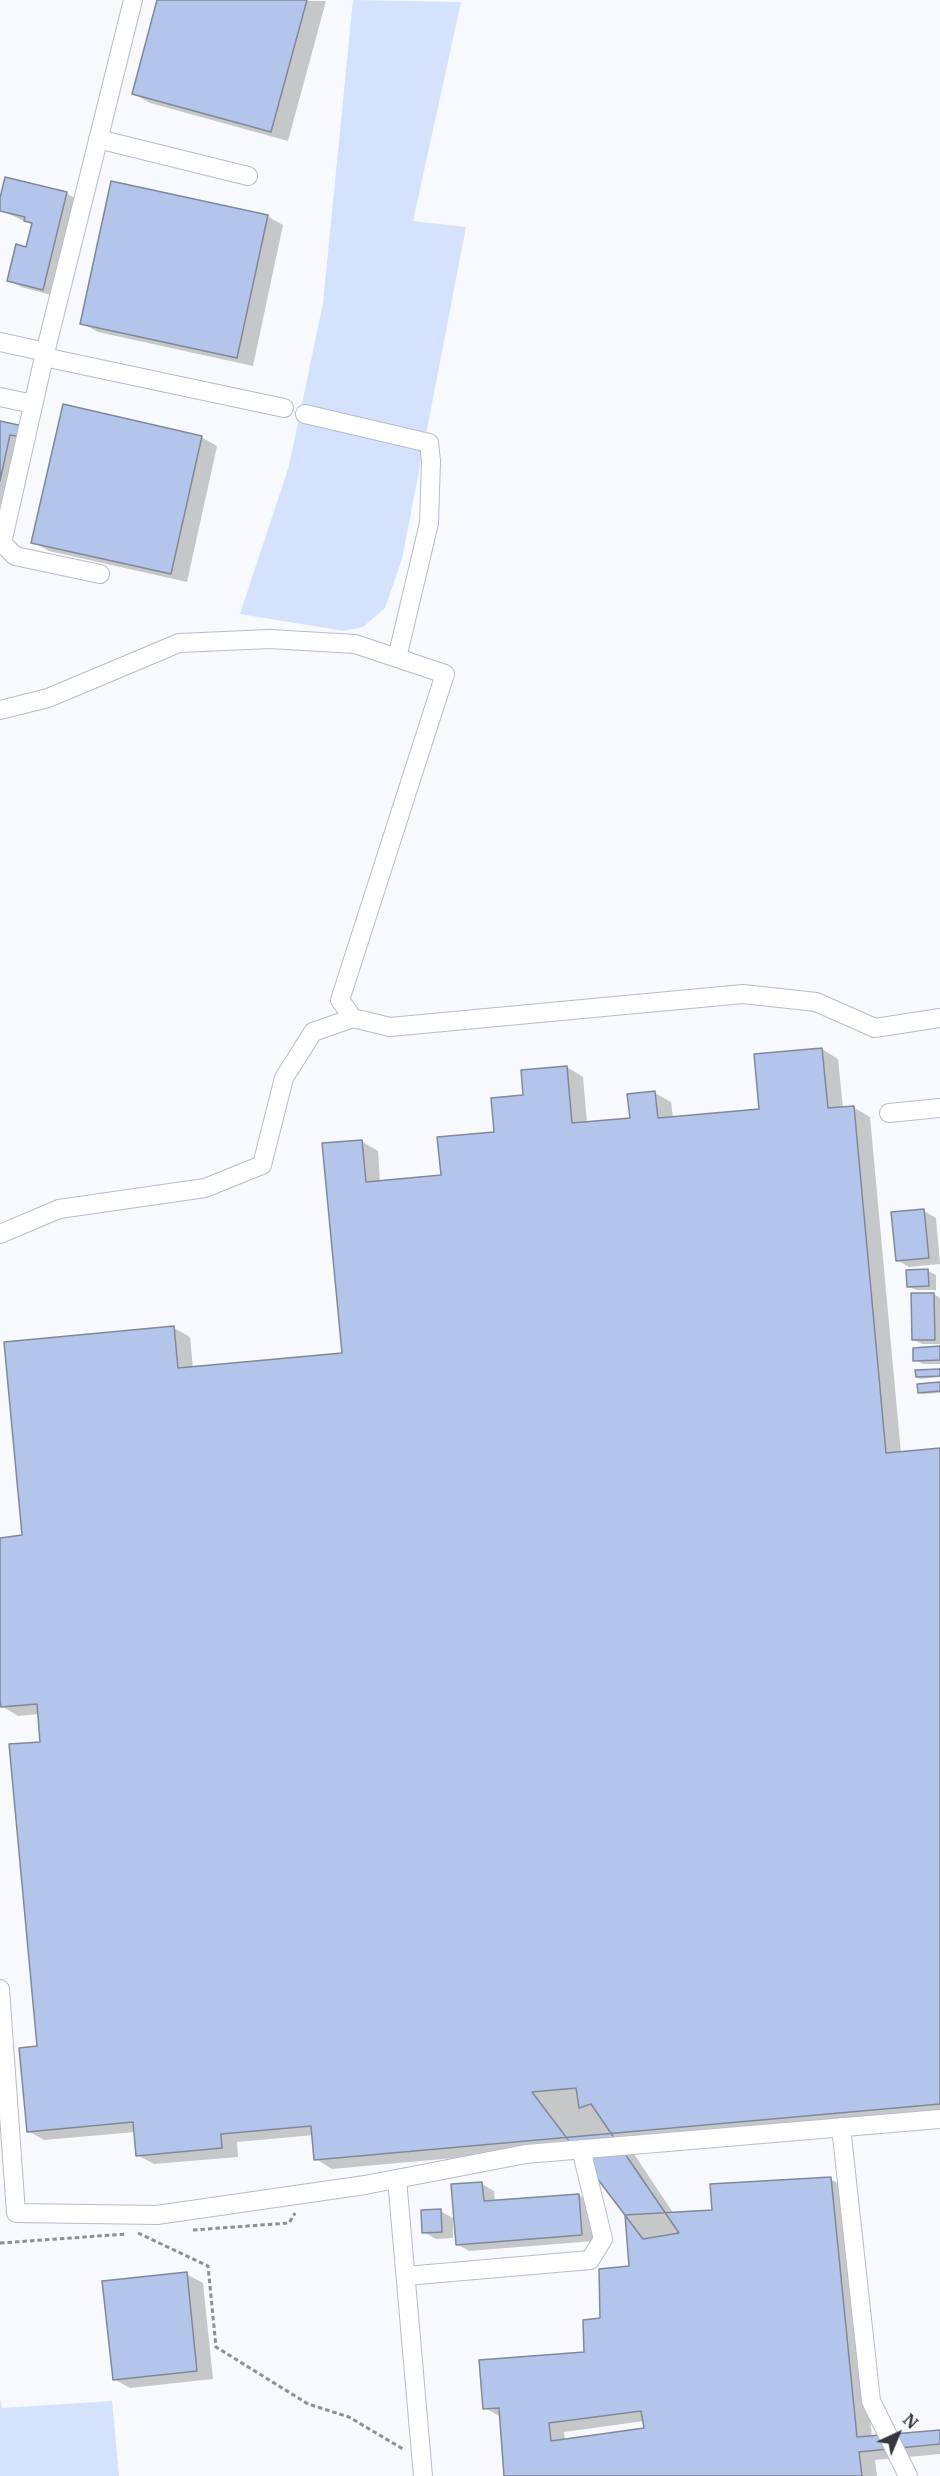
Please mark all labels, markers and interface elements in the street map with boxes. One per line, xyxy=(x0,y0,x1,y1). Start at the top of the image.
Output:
north arrow xyxy=(868,2404,928,2464)
text: N xyxy=(899,2409,922,2433)

